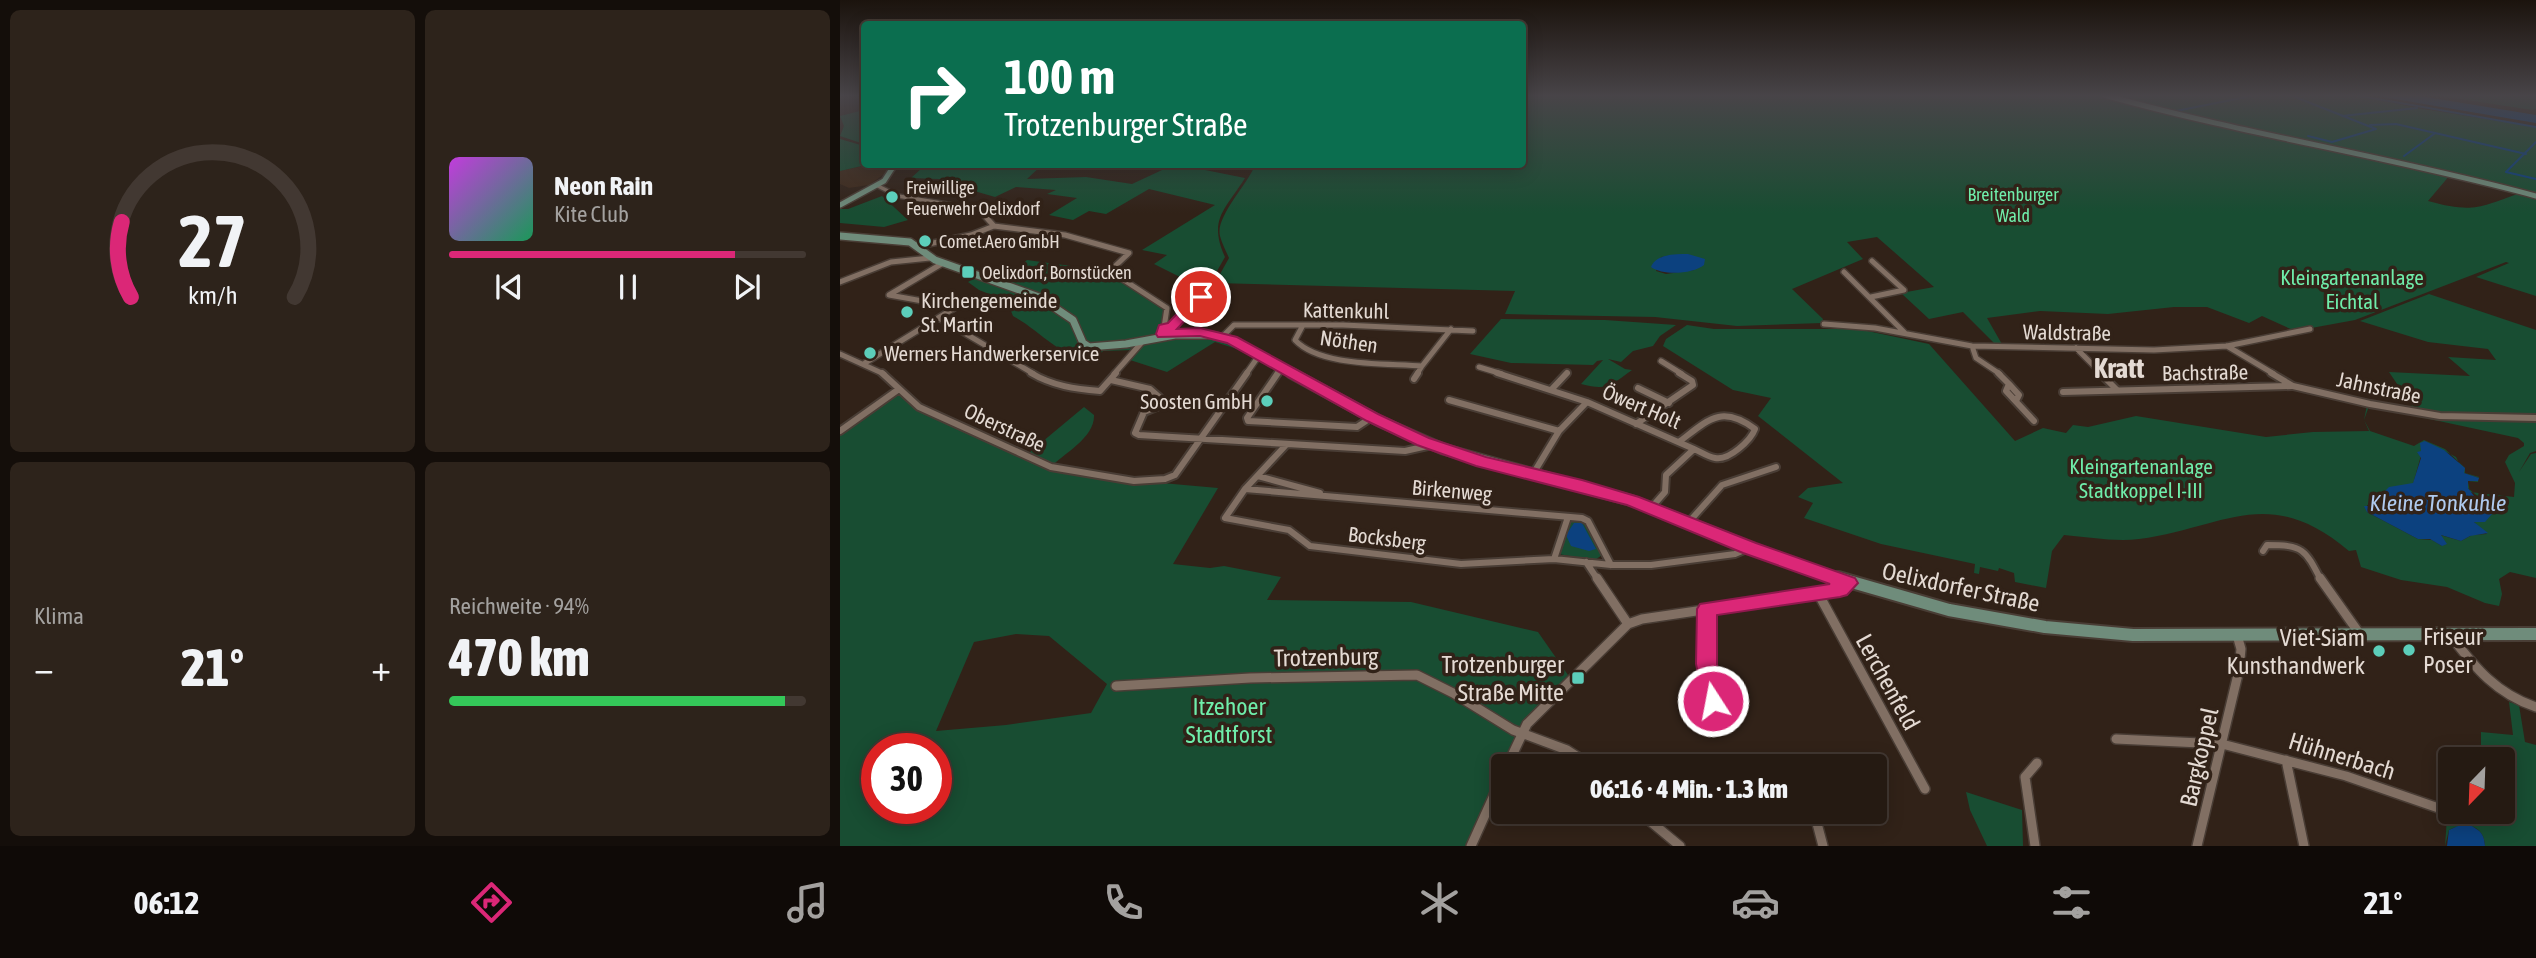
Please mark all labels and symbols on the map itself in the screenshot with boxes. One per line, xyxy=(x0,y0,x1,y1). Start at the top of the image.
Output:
place label: Freiwillige Feuerwehr Oelixdorf xyxy=(906,177,1040,219)
park label: Breitenburger Wald xyxy=(1968,184,2059,226)
marker: Freiwillige Feuerwehr Oelixdorf xyxy=(884,189,900,205)
place label: Comet.Aero GmbH xyxy=(939,231,1060,252)
marker: Comet.Aero GmbH xyxy=(917,233,933,249)
place label: Oelixdorf, Bornstücken xyxy=(982,262,1132,283)
marker: Oelixdorf, Bornstücken xyxy=(960,264,976,280)
park label: Kleingartenanlage Eichtal xyxy=(2280,265,2424,313)
pin xyxy=(1171,267,1231,327)
place label: Kirchengemeinde St. Martin xyxy=(921,288,1057,336)
street label: Kattenkuhl xyxy=(1303,297,1390,323)
marker: Kirchengemeinde St. Martin xyxy=(899,304,915,320)
street label: Waldstraße xyxy=(2023,319,2111,345)
street label: Nöthen xyxy=(1319,325,1379,357)
place label: Werners Handwerkerservice xyxy=(884,341,1099,365)
marker: Werners Handwerkerservice xyxy=(862,345,878,361)
district label: Kratt xyxy=(2094,352,2144,384)
street label: Bachstraße xyxy=(2162,359,2248,385)
street label: Jahnstraße xyxy=(2335,366,2423,408)
street label: Öwert Holt xyxy=(1599,379,1685,433)
place label: Soosten GmbH xyxy=(1140,389,1253,413)
marker: Soosten GmbH xyxy=(1259,393,1275,409)
street label: Oberstraße xyxy=(961,398,1049,456)
park label: Kleingartenanlage Stadtkoppel I-III xyxy=(2069,454,2213,502)
street label: Birkenweg xyxy=(1411,475,1493,505)
water label: Kleine Tonkuhle xyxy=(2370,490,2506,516)
street label: Bocksberg xyxy=(1347,521,1427,555)
street label: Oelixdorfer Straße xyxy=(1880,557,2042,617)
place label: Friseur Poser xyxy=(2423,623,2484,678)
place label: Viet-Siam Kunsthandwerk xyxy=(2226,624,2365,679)
street label: Lerchenfeld xyxy=(1851,629,1925,735)
marker: Friseur Poser xyxy=(2401,642,2417,658)
street label: Trotzenburg xyxy=(1273,643,1379,671)
marker: Viet-Siam Kunsthandwerk xyxy=(2371,643,2387,659)
place label: Trotzenburger Straße Mitte xyxy=(1442,651,1565,706)
position arrow xyxy=(1676,664,1750,738)
marker: Trotzenburger Straße Mitte xyxy=(1570,670,1586,686)
park label: Itzehoer Stadtforst xyxy=(1186,693,1272,748)
street label: Bargkoppel xyxy=(2175,704,2224,809)
street label: Hühnerbach xyxy=(2286,727,2398,785)
speed limit sign: 30 xyxy=(861,733,952,824)
north arrow xyxy=(2438,747,2515,824)

